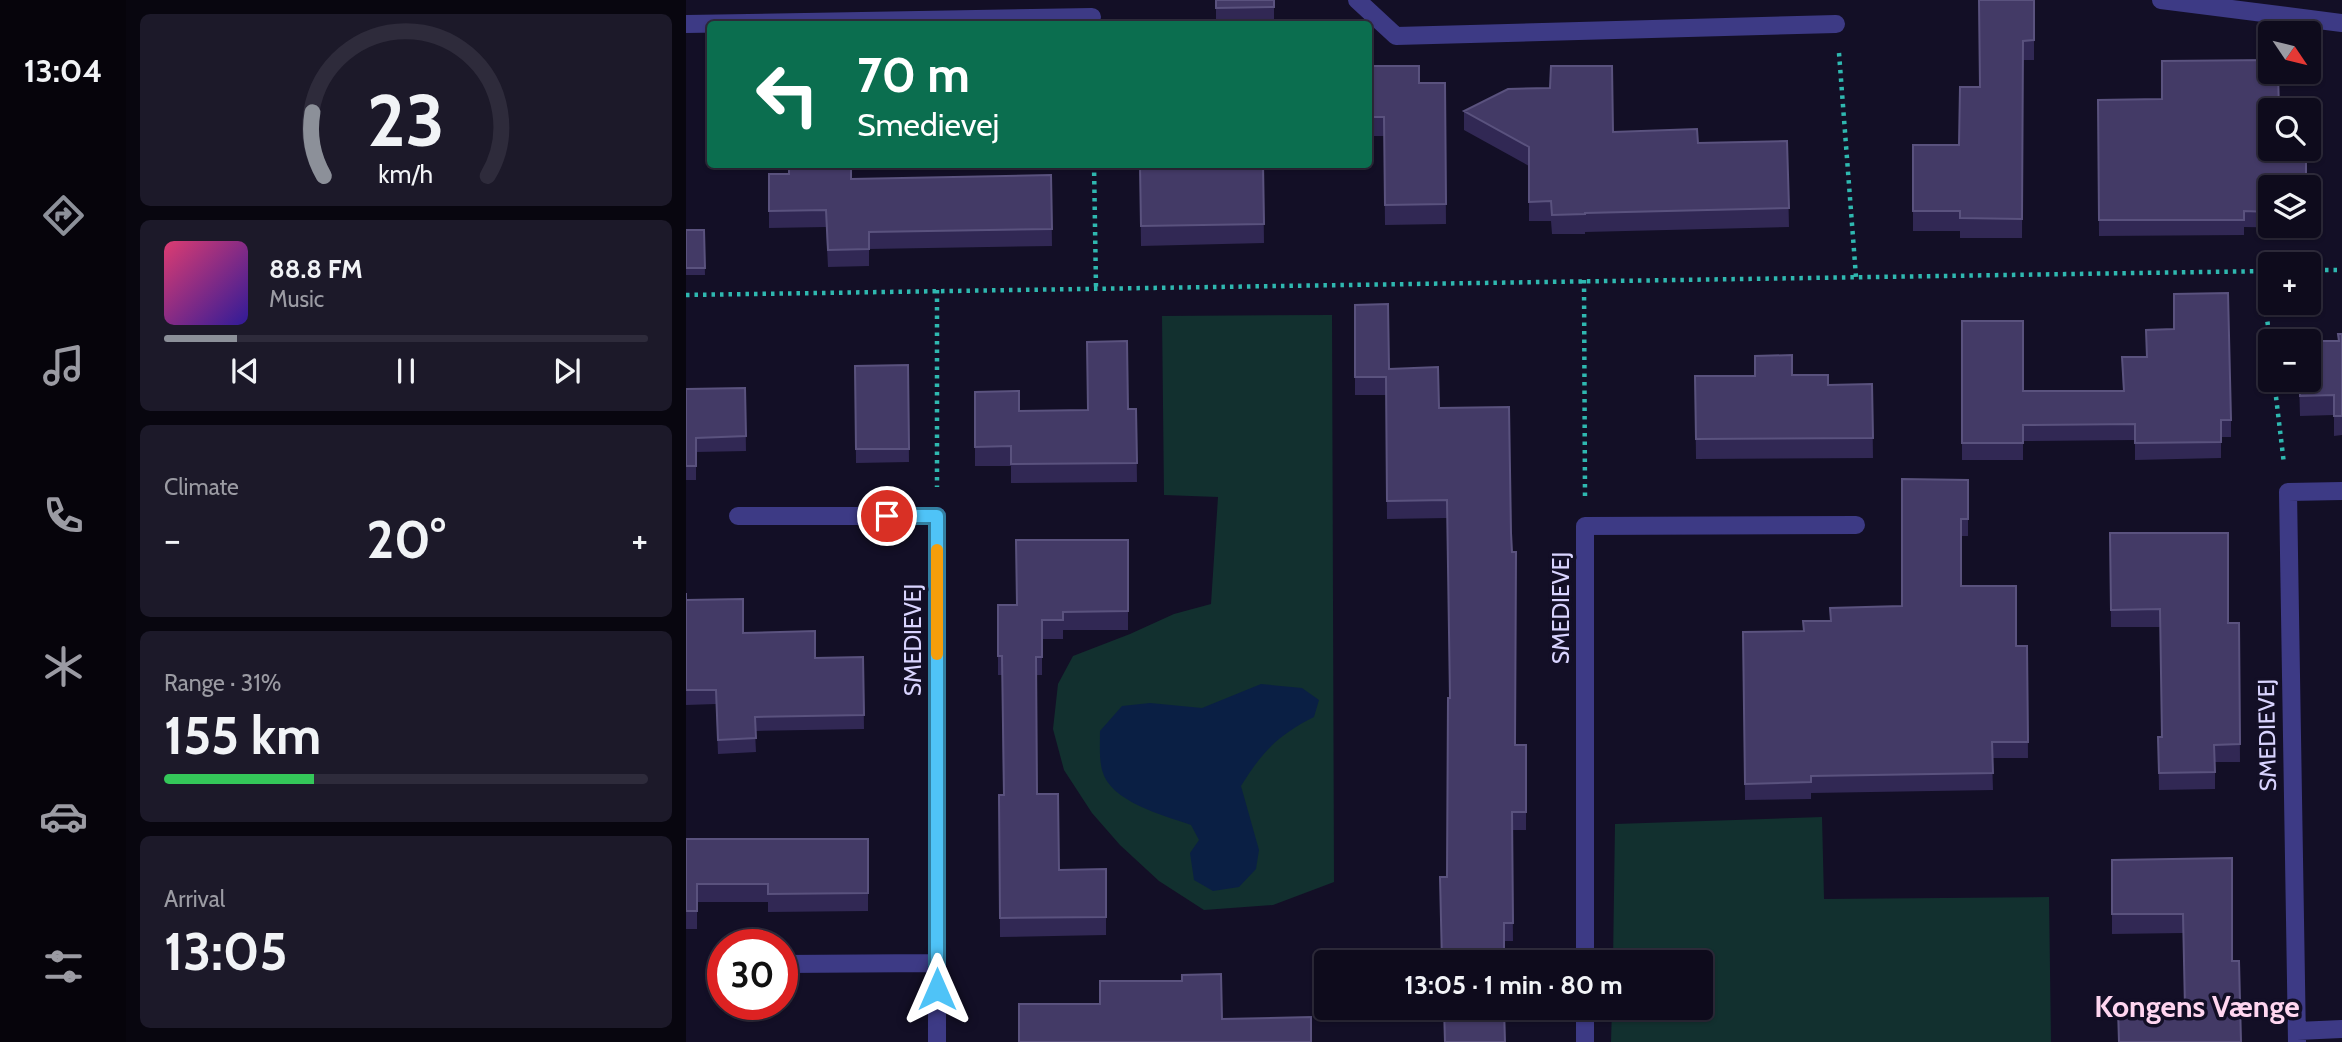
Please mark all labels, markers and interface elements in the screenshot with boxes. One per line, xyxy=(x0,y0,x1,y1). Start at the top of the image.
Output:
north arrow xyxy=(2258,21,2320,84)
map controls xyxy=(2258,21,2321,392)
text: 70 m xyxy=(857,45,970,104)
icon: left xyxy=(742,49,833,140)
text: 13:04 xyxy=(24,51,102,90)
text: 23 xyxy=(367,76,445,164)
button: search xyxy=(2258,98,2321,161)
text: Smedievej xyxy=(857,105,999,144)
text: km/h xyxy=(379,159,433,189)
button: layers xyxy=(2258,175,2321,238)
icon: directions xyxy=(39,191,88,240)
button: + xyxy=(2258,252,2321,315)
text: 88.8 FM xyxy=(269,253,363,285)
text: Music xyxy=(269,285,324,313)
button: − xyxy=(2258,329,2321,392)
icon: music xyxy=(39,341,88,390)
icon: previous xyxy=(226,352,264,390)
icon: pause xyxy=(387,352,425,390)
icon: next xyxy=(548,352,586,390)
text: Climate xyxy=(164,473,239,501)
pin xyxy=(857,486,917,546)
icon: phone xyxy=(39,491,88,540)
icon: arrive xyxy=(868,497,906,535)
text: 20° xyxy=(366,508,446,571)
text: − xyxy=(164,516,181,563)
text: + xyxy=(631,516,648,563)
street label: SMEDIEVEJ xyxy=(1547,552,1575,664)
street label: SMEDIEVEJ xyxy=(899,584,927,696)
icon: climate xyxy=(39,642,88,691)
text: Range · 31% xyxy=(164,669,281,697)
street label: SMEDIEVEJ xyxy=(2252,678,2282,792)
text: 155 km xyxy=(164,704,321,767)
icon: car xyxy=(39,792,88,841)
text: Arrival xyxy=(164,885,225,913)
text: 13:05 xyxy=(164,920,287,983)
speed limit sign: 30 xyxy=(707,929,798,1020)
icon: filters xyxy=(39,942,88,991)
position arrow xyxy=(900,952,974,1026)
text: 13:05 · 1 min · 80 m xyxy=(1404,969,1623,1001)
district label: Kongens Vænge xyxy=(2094,988,2300,1025)

